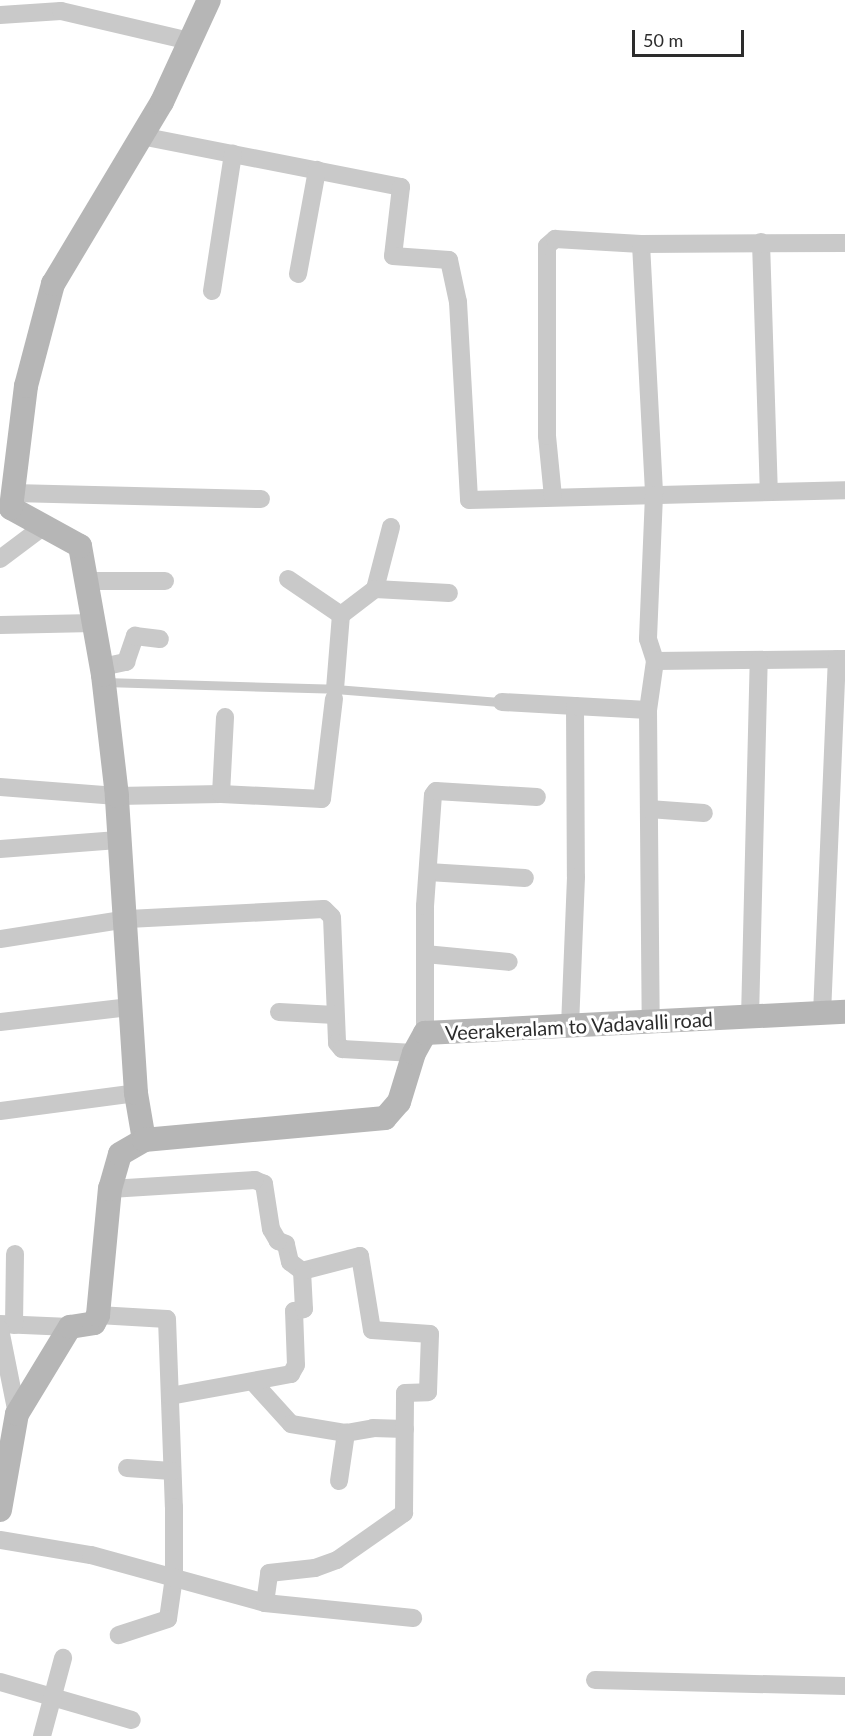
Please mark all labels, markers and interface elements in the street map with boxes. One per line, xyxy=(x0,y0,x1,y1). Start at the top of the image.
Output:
scale bar xyxy=(635,18,748,56)
text: 50 m xyxy=(643,29,683,51)
street label: Veerakeralam to Vadavalli road xyxy=(444,1007,714,1045)

